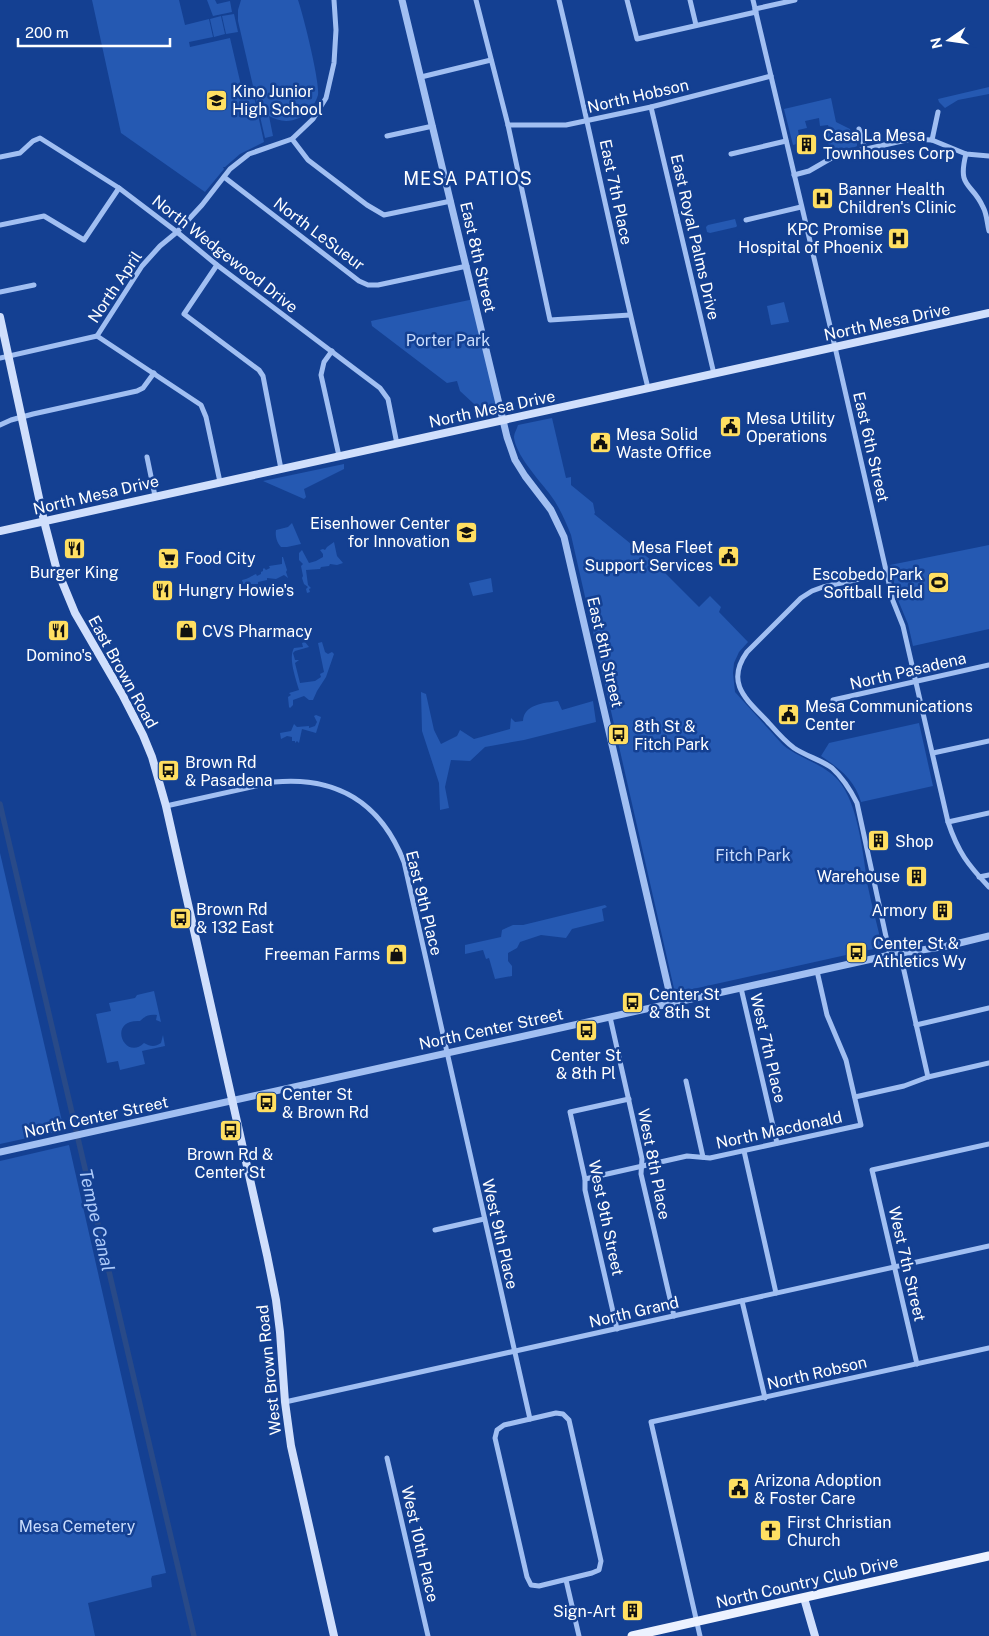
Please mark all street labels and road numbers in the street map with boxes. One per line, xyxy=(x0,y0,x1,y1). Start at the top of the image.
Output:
street label: North Hobson xyxy=(585,75,691,117)
street label: East 7th Place xyxy=(596,138,636,246)
street label: East Royal Palms Drive xyxy=(667,152,723,322)
street label: North Wedgewood Drive xyxy=(148,191,302,317)
street label: North LeSueur xyxy=(270,194,368,274)
street label: East 8th Street xyxy=(456,200,500,314)
street label: North April xyxy=(84,247,146,326)
street label: North Mesa Drive xyxy=(822,299,952,345)
street label: North Mesa Drive xyxy=(427,386,557,432)
street label: East 6th Street xyxy=(849,390,893,504)
street label: North Mesa Drive xyxy=(31,471,161,519)
street label: East 8th Street xyxy=(583,595,627,709)
street label: East Brown Road xyxy=(84,612,162,732)
street label: North Pasadena xyxy=(848,648,968,694)
street label: East 9th Place xyxy=(402,849,446,957)
street label: West 7th Place xyxy=(746,991,790,1105)
street label: North Center Street xyxy=(417,1004,565,1054)
street label: North Center Street xyxy=(22,1092,170,1142)
street label: West 8th Place xyxy=(634,1107,674,1221)
street label: North Macdonald xyxy=(714,1107,844,1153)
street label: West 9th Street xyxy=(584,1158,628,1278)
street label: West 9th Place xyxy=(478,1177,522,1291)
street label: West 7th Street xyxy=(885,1205,929,1323)
street label: North Grand xyxy=(587,1292,681,1332)
street label: West Brown Road xyxy=(253,1304,285,1436)
street label: North Robson xyxy=(765,1352,869,1394)
street label: West 10th Place xyxy=(397,1484,443,1604)
street label: North Country Club Drive xyxy=(714,1552,900,1612)

